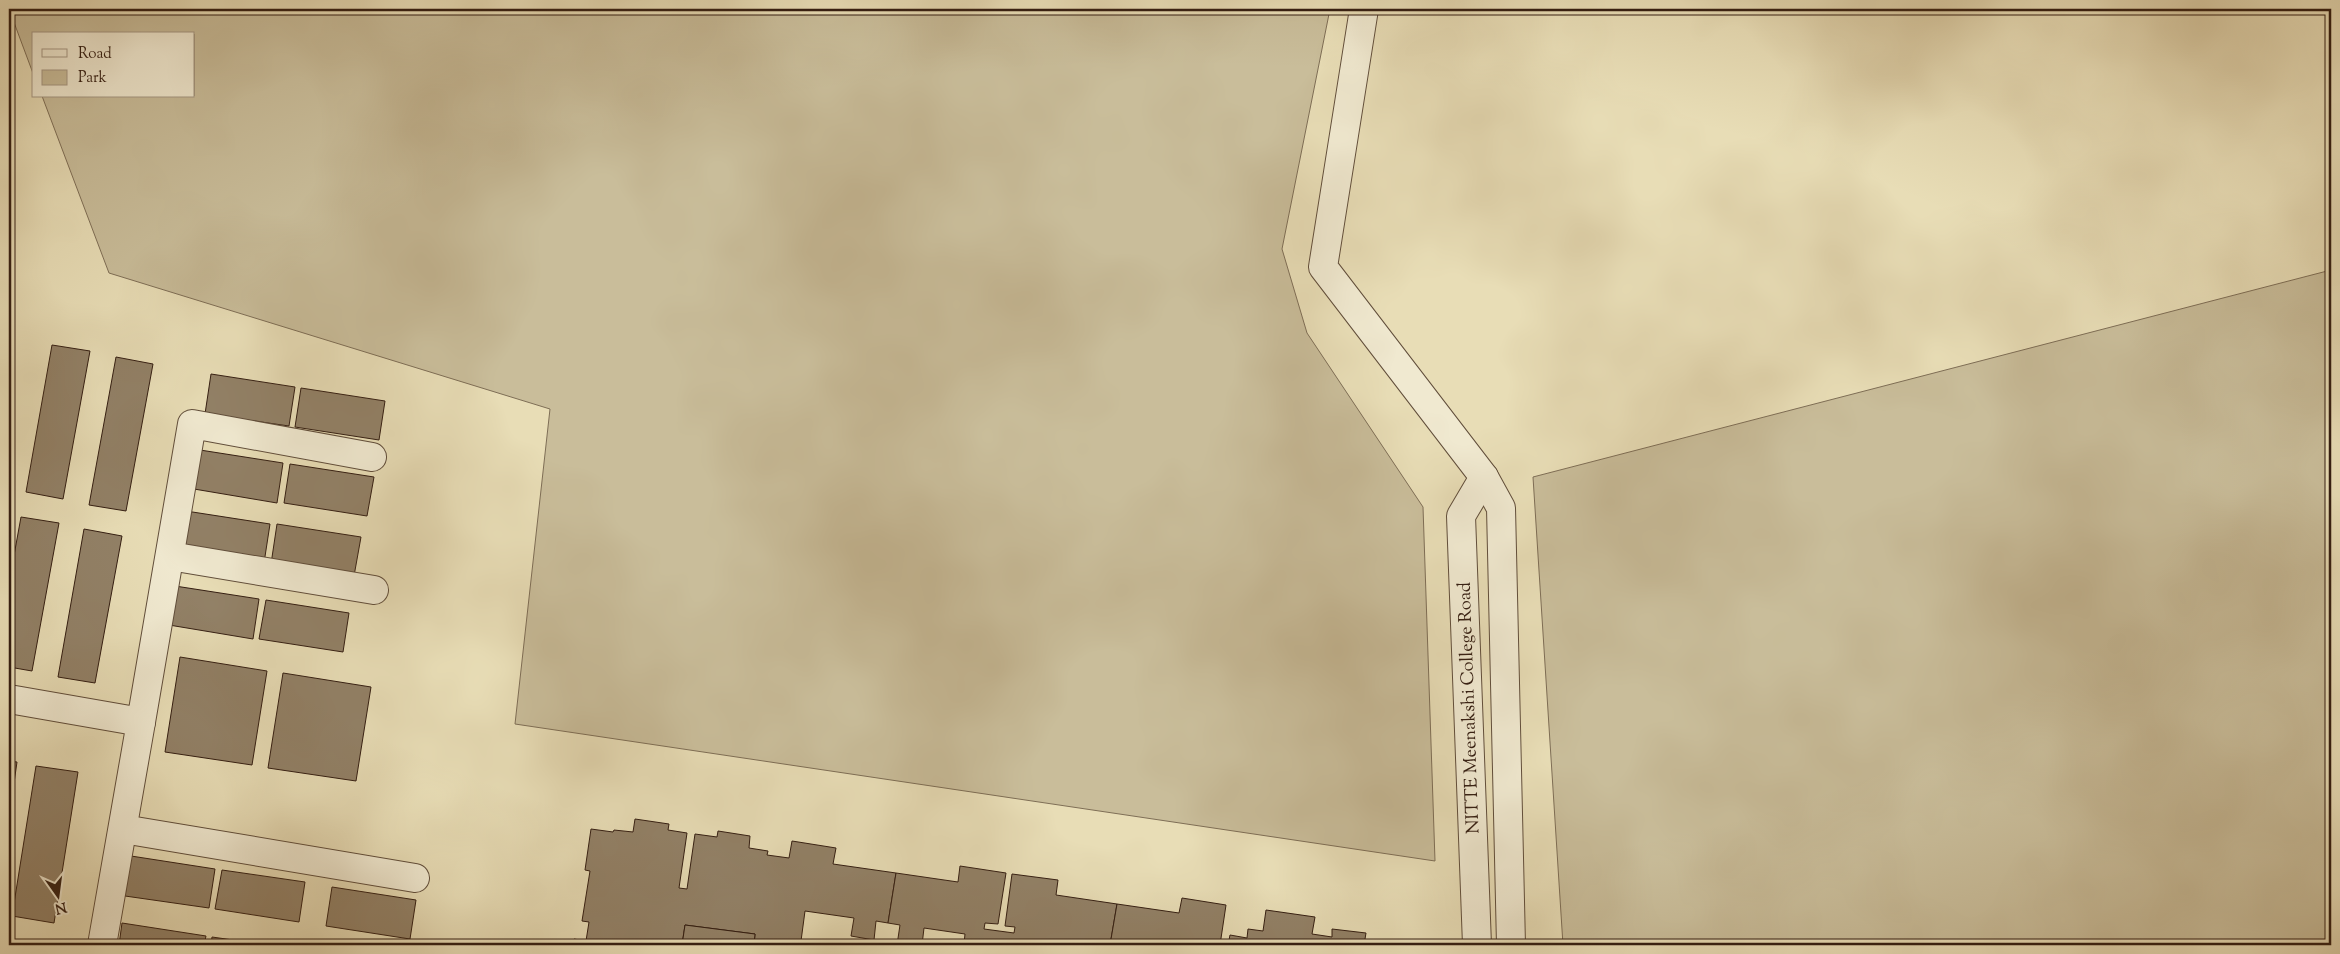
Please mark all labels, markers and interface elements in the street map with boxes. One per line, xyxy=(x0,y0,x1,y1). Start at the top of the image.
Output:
legend xyxy=(32,32,195,98)
text: Road xyxy=(78,44,112,65)
text: Park xyxy=(78,68,107,89)
street label: NITTE Meenakshi College Road xyxy=(1453,582,1487,834)
north arrow xyxy=(32,872,82,922)
text: N xyxy=(53,896,69,918)

